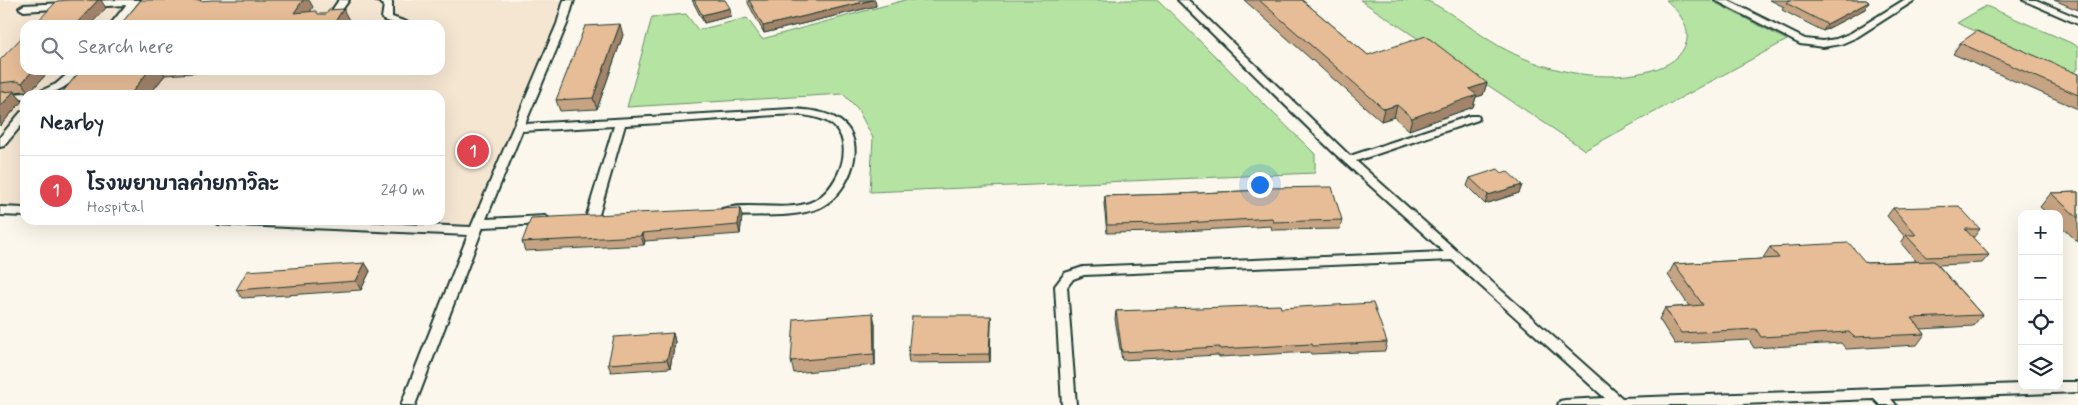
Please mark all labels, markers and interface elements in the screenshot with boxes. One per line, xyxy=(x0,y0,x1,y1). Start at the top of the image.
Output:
search box xyxy=(20,20,445,75)
icon: search xyxy=(38,34,66,62)
text: Search here xyxy=(78,35,174,60)
text: Nearby xyxy=(40,109,104,137)
pin: 1 xyxy=(457,132,489,170)
text: โรงพยาบาลค่ายกาวิละ xyxy=(87,172,279,197)
your location xyxy=(1247,172,1273,198)
text: 1 xyxy=(52,180,60,201)
text: 240 m xyxy=(381,180,425,201)
text: Hospital xyxy=(87,197,144,218)
map controls xyxy=(2018,210,2063,390)
button: + xyxy=(2018,210,2063,255)
button: − xyxy=(2018,255,2063,300)
button: locate xyxy=(2018,300,2063,345)
button: layers xyxy=(2018,345,2063,390)

